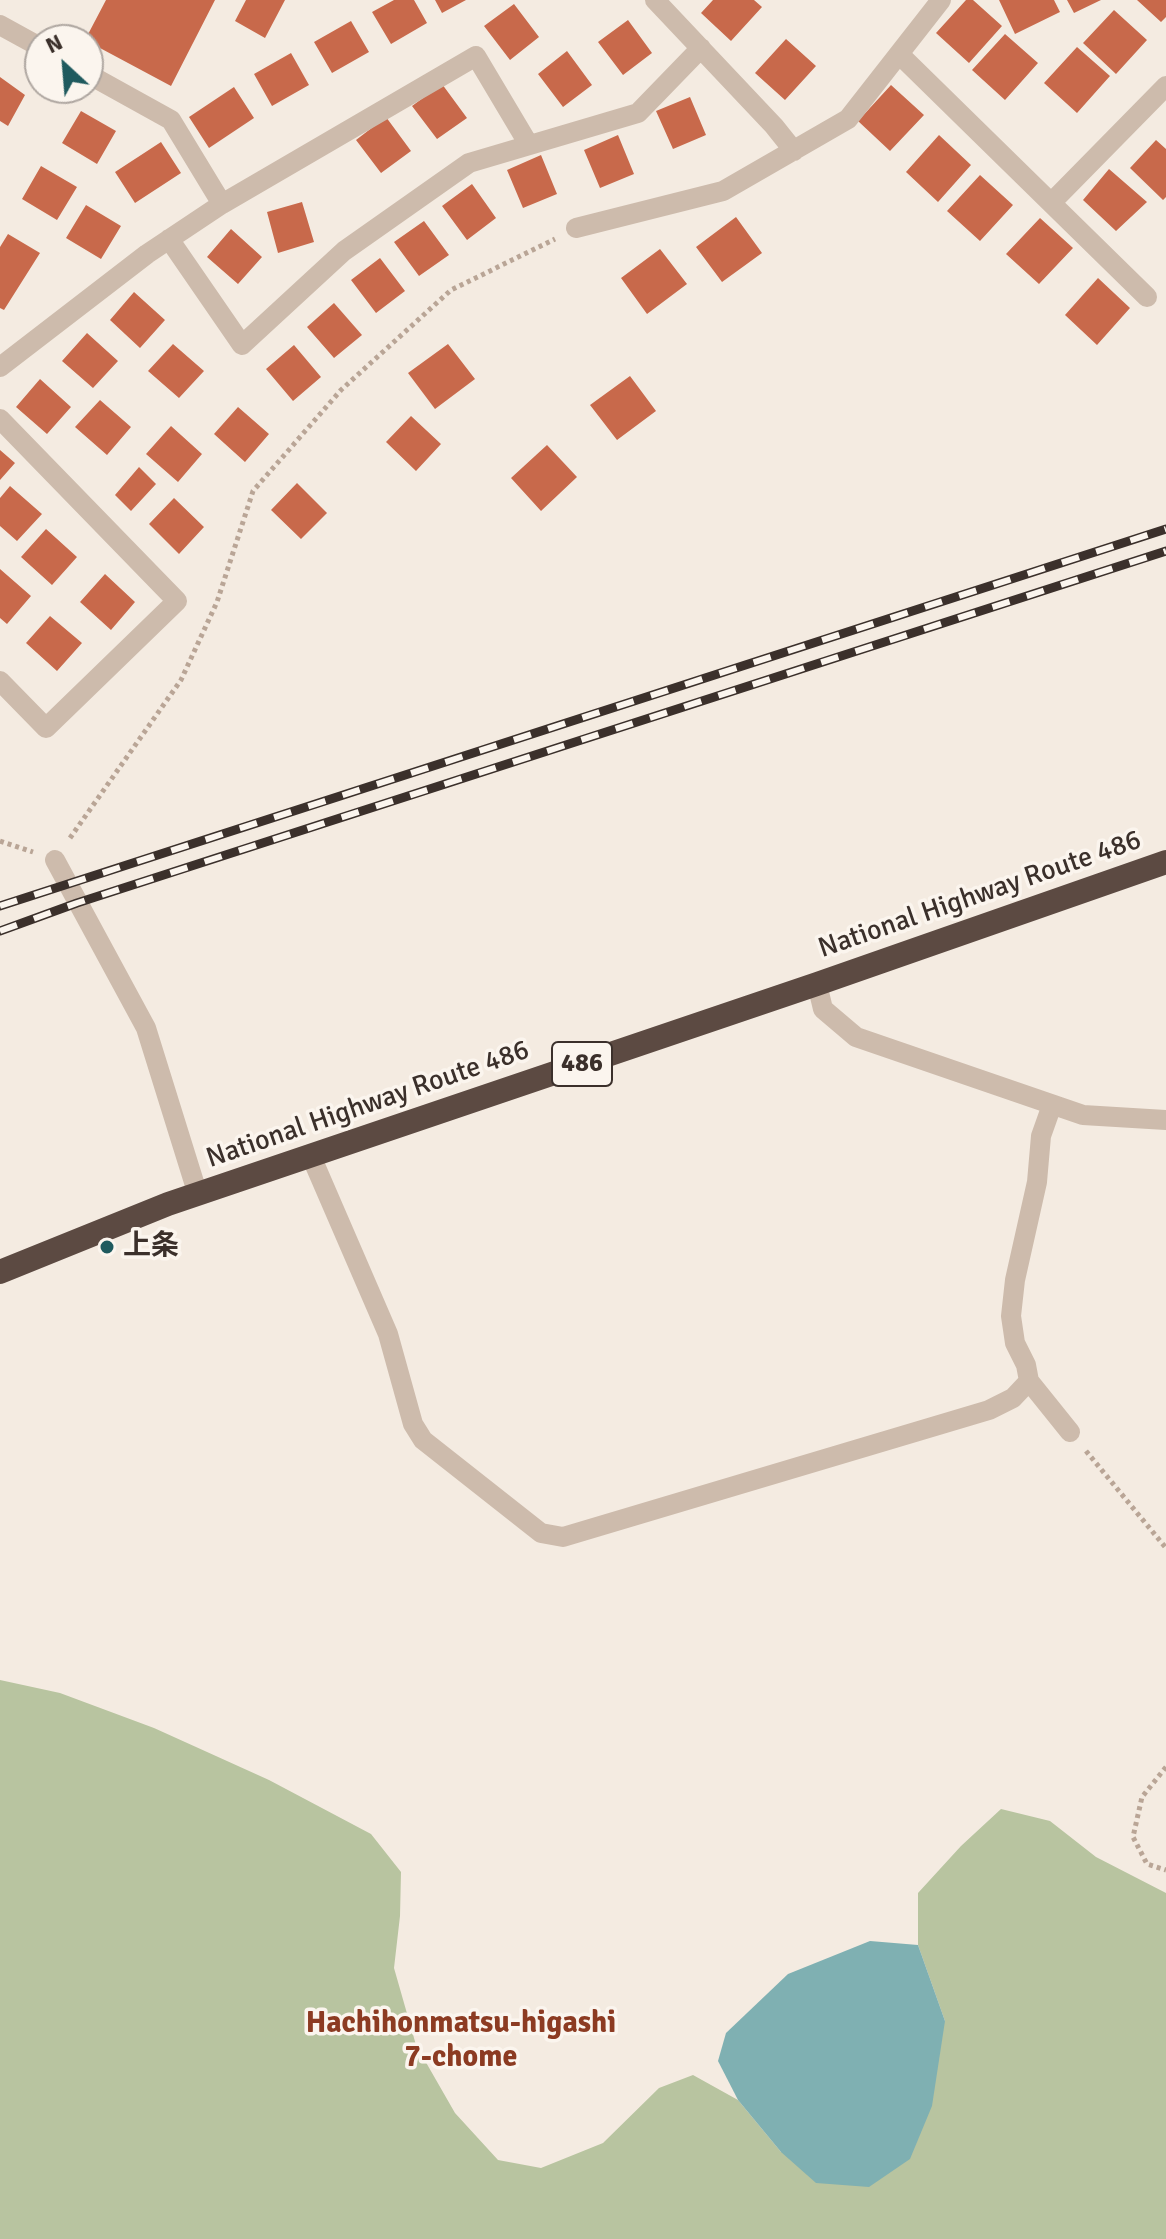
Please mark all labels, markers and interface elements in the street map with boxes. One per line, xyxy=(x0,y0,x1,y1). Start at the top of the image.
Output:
north arrow xyxy=(24,24,104,104)
text: N xyxy=(41,28,67,59)
street label: National Highway Route 486 xyxy=(814,824,1146,966)
street label: National Highway Route 486 xyxy=(202,1034,534,1176)
road number: 486 xyxy=(552,1042,612,1086)
place label: 上条 xyxy=(123,1230,179,1264)
marker: 上条 xyxy=(98,1238,116,1256)
district label: Hachihonmatsu-higashi 7-chome xyxy=(306,2006,616,2076)

